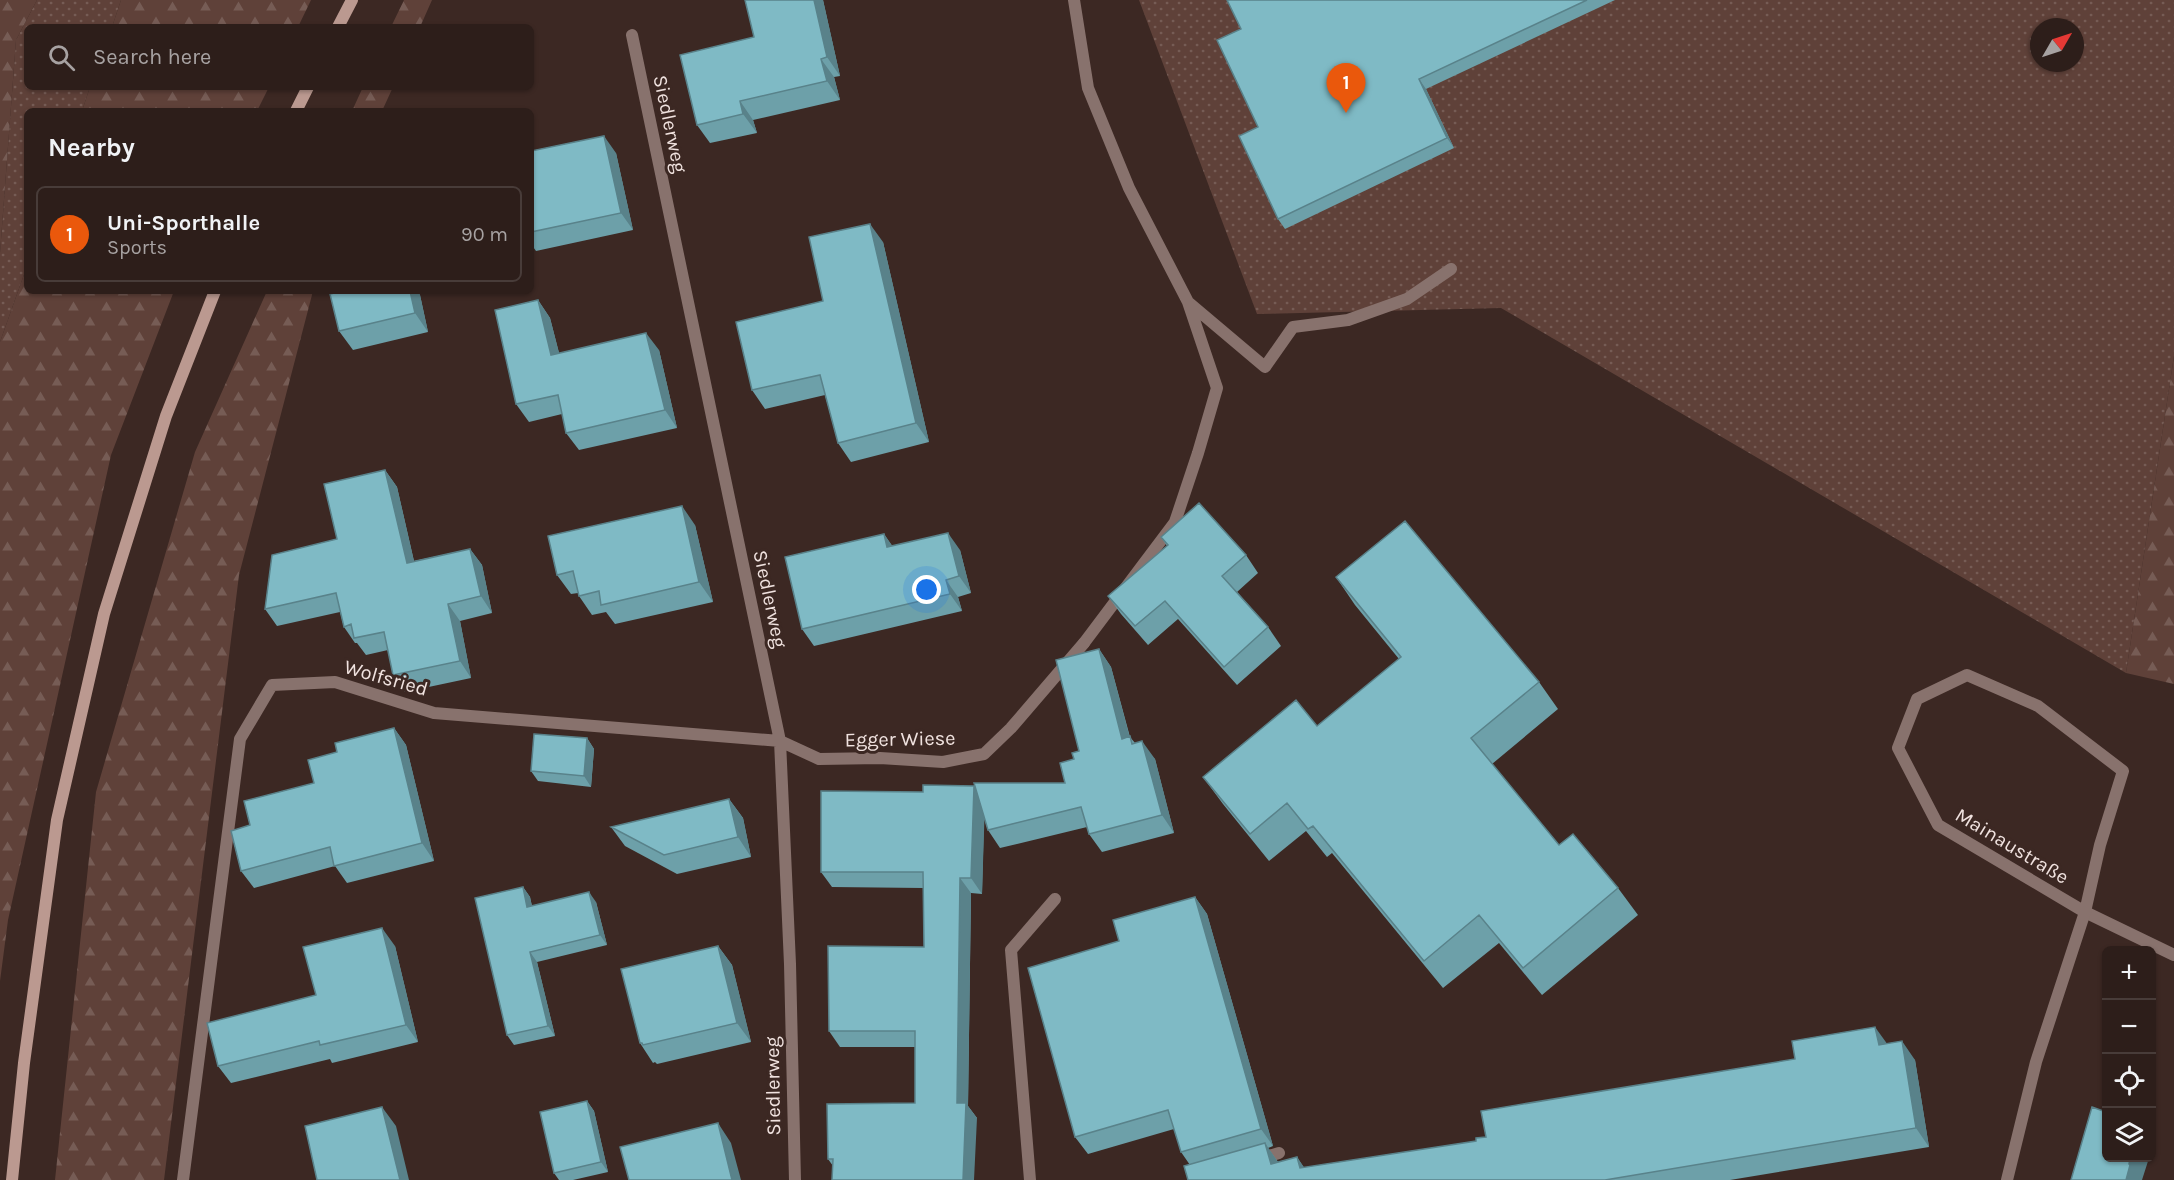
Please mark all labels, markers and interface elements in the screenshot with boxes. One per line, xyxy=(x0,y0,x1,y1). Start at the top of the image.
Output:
north arrow xyxy=(2030,18,2084,72)
search box xyxy=(24,24,534,90)
icon: search xyxy=(45,41,78,74)
text: Search here xyxy=(93,44,211,70)
pin: 1 xyxy=(1326,63,1366,113)
street label: Siedlerweg xyxy=(648,73,692,175)
text: Nearby xyxy=(48,132,135,163)
text: Uni-Sporthalle xyxy=(107,210,260,236)
text: 1 xyxy=(66,223,73,246)
text: 90 m xyxy=(461,223,508,246)
text: Sports xyxy=(107,236,167,259)
street label: Siedlerweg xyxy=(748,548,792,650)
your location xyxy=(912,575,941,604)
street label: Wolfsried xyxy=(342,655,430,701)
street label: Egger Wiese xyxy=(844,727,956,751)
street label: Mainaustraße xyxy=(1951,803,2073,889)
map controls xyxy=(2102,946,2156,1162)
button: + xyxy=(2102,946,2156,1000)
button: − xyxy=(2102,1000,2156,1054)
street label: Siedlerweg xyxy=(761,1036,785,1136)
button: locate xyxy=(2102,1054,2156,1108)
button: layers xyxy=(2102,1108,2156,1162)

